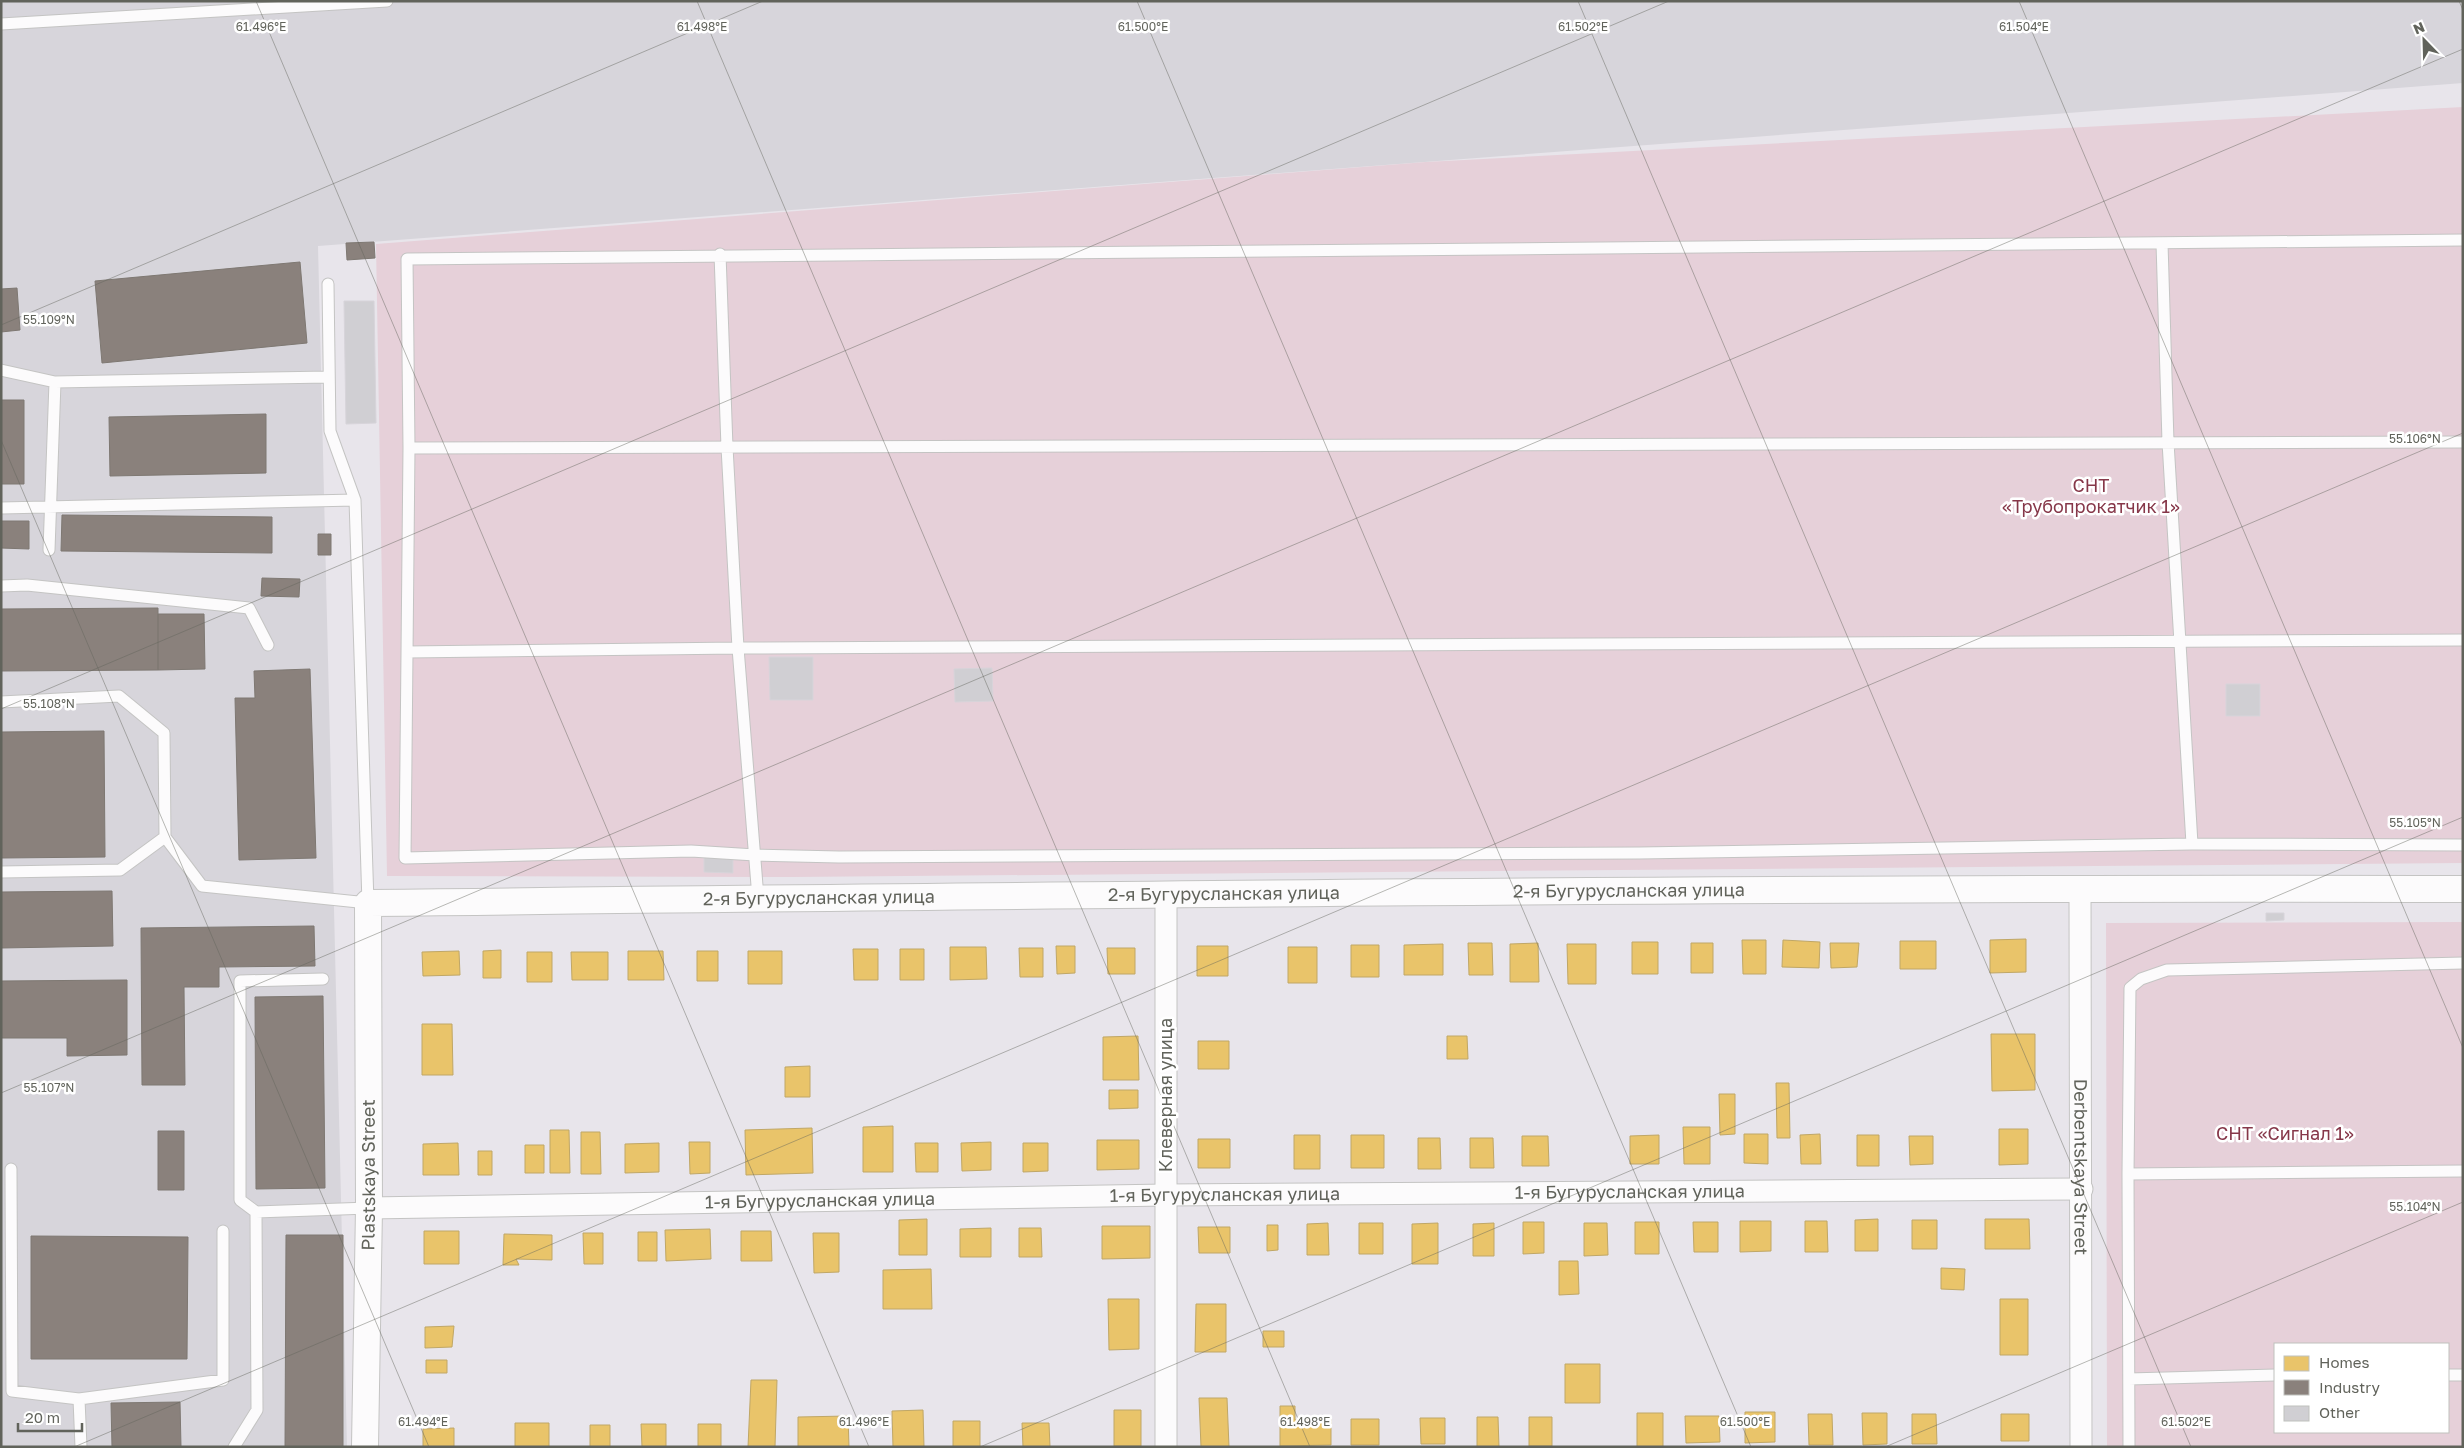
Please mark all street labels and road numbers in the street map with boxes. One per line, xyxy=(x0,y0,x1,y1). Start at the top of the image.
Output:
street label: 2-я Бугурусланская улица xyxy=(1513,878,1745,902)
street label: 2-я Бугурусланская улица xyxy=(1108,881,1340,905)
street label: 2-я Бугурусланская улица xyxy=(703,885,935,909)
street label: Клеверная улица xyxy=(1154,1018,1176,1172)
street label: Derbentskaya Street xyxy=(2070,1079,2093,1255)
street label: Plastskaya Street xyxy=(356,1099,379,1251)
street label: 1-я Бугурусланская улица xyxy=(1515,1179,1745,1203)
street label: 1-я Бугурусланская улица xyxy=(1110,1182,1340,1206)
street label: 1-я Бугурусланская улица xyxy=(705,1187,935,1213)

